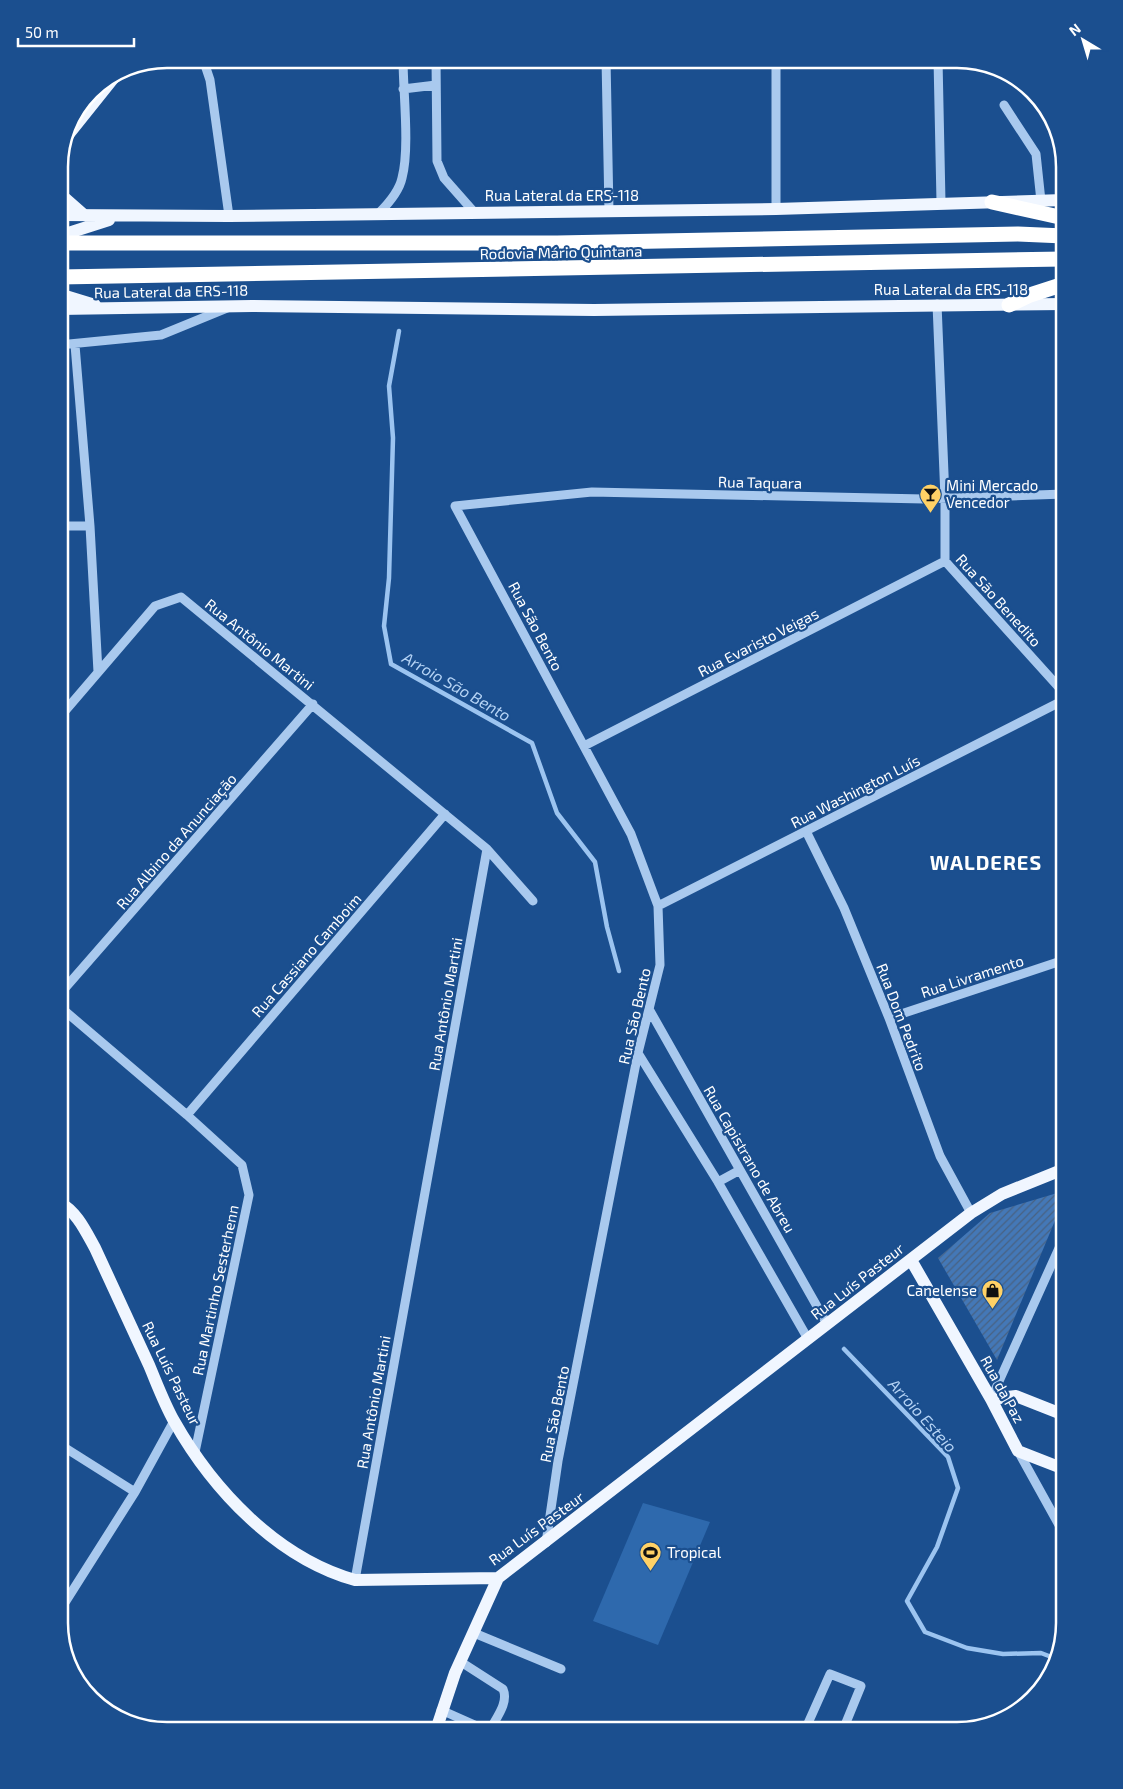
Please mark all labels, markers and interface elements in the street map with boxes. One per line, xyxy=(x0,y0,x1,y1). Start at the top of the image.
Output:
scale bar xyxy=(18,15,134,47)
north arrow xyxy=(1058,15,1108,65)
text: N xyxy=(1065,20,1084,39)
text: 50 m xyxy=(25,23,59,41)
street label: Rua Lateral da ERS-118 xyxy=(485,186,639,204)
street label: Rodovia Mário Quintana xyxy=(479,242,643,263)
street label: Rua Lateral da ERS-118 xyxy=(874,280,1028,298)
street label: Rua Lateral da ERS-118 xyxy=(94,281,248,301)
street label: Rua Taquara xyxy=(718,472,802,492)
place label: Mini Mercado Vencedor xyxy=(946,476,1038,511)
bar icon: Mini Mercado Vencedor xyxy=(918,482,942,513)
street label: Rua São Benedito xyxy=(953,550,1045,650)
street label: Rua São Bento xyxy=(505,578,567,674)
street label: Rua Antônio Martini xyxy=(202,595,318,693)
street label: Rua Evaristo Veigas xyxy=(695,604,821,680)
water label: Arroio São Bento xyxy=(399,647,514,725)
street label: Rua Washington Luís xyxy=(787,751,923,831)
street label: Rua Albino da Anunciação xyxy=(112,769,241,913)
district label: WALDERES xyxy=(930,850,1042,874)
street label: Rua Cassiano Camboim xyxy=(247,890,365,1020)
street label: Rua Antônio Martini xyxy=(424,936,466,1072)
street label: Rua Livramento xyxy=(918,951,1026,1001)
street label: Rua Dom Pedrito xyxy=(873,961,931,1073)
street label: Rua São Bento xyxy=(614,966,654,1066)
street label: Rua Capistrano de Abreu xyxy=(701,1082,799,1236)
street label: Rua Martinho Sesterhenn xyxy=(188,1203,242,1377)
street label: Rua Luís Pasteur xyxy=(807,1239,907,1323)
shop icon: Canelense xyxy=(981,1278,1005,1309)
place label: Canelense xyxy=(907,1281,977,1299)
street label: Rua Luís Pasteur xyxy=(139,1318,205,1428)
street label: Rua Antônio Martini xyxy=(352,1334,394,1470)
street label: Rua da Paz xyxy=(977,1352,1029,1426)
street label: Rua São Bento xyxy=(536,1364,572,1464)
water label: Arroio Esteio xyxy=(884,1373,961,1456)
street label: Rua Luís Pasteur xyxy=(485,1487,587,1569)
sports icon: Tropical xyxy=(639,1540,663,1571)
place label: Tropical xyxy=(667,1543,722,1561)

